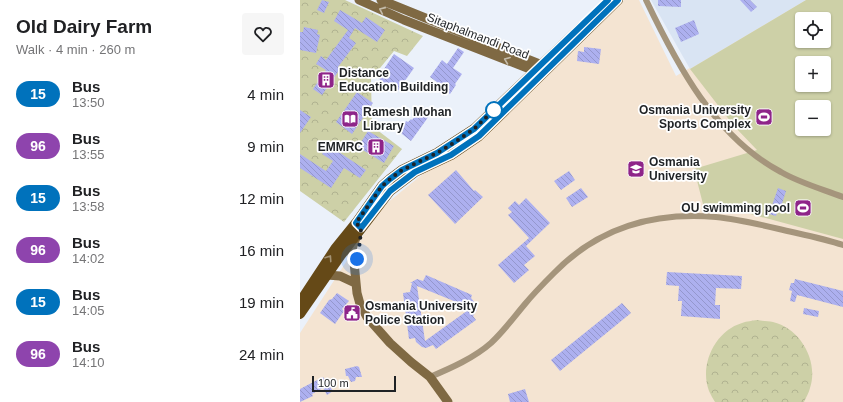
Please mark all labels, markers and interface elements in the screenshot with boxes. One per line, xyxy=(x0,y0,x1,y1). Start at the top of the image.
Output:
one-way arrow xyxy=(378,7,386,15)
street label: Sitaphalmandi Road xyxy=(425,10,531,62)
map controls xyxy=(795,12,831,136)
button: locate xyxy=(795,12,831,48)
button: heart xyxy=(242,13,284,55)
text: Old Dairy Farm xyxy=(16,16,152,37)
text: Walk · 4 min · 260 m xyxy=(16,42,135,57)
button: + xyxy=(795,56,831,92)
one-way arrow xyxy=(503,57,510,65)
place label: Distance Education Building xyxy=(339,66,448,94)
building icon: Distance Education Building xyxy=(316,70,336,90)
text: Bus xyxy=(72,78,100,95)
text: 15 xyxy=(30,86,46,102)
text: 4 min xyxy=(247,86,284,103)
text: 13:50 xyxy=(72,95,105,110)
button: − xyxy=(795,100,831,136)
unlabelled marker xyxy=(485,101,503,119)
place label: Osmania University Sports Complex xyxy=(639,103,751,131)
place label: Ramesh Mohan Library xyxy=(363,105,452,133)
sports icon: Osmania University Sports Complex xyxy=(754,107,774,127)
library icon: Ramesh Mohan Library xyxy=(340,109,360,129)
text: Bus xyxy=(72,130,100,147)
building icon: EMMRC xyxy=(366,137,386,157)
text: 96 xyxy=(30,138,46,154)
text: 9 min xyxy=(247,138,284,155)
place label: EMMRC xyxy=(318,140,363,154)
text: 13:55 xyxy=(72,147,105,162)
place label: Osmania University xyxy=(649,155,707,183)
school or university icon: Osmania University xyxy=(626,159,646,179)
text: Bus xyxy=(72,182,100,199)
text: 15 xyxy=(30,190,46,206)
text: 12 min xyxy=(239,190,284,207)
sports icon: OU swimming pool xyxy=(793,198,813,218)
text: 13:58 xyxy=(72,199,105,214)
place label: OU swimming pool xyxy=(681,201,790,215)
text: Bus xyxy=(72,234,100,251)
text: 96 xyxy=(30,242,46,258)
text: 16 min xyxy=(239,242,284,259)
your location xyxy=(347,249,367,269)
text: 14:02 xyxy=(72,251,105,266)
one-way arrow xyxy=(325,255,332,262)
text: Bus xyxy=(72,286,100,303)
text: 15 xyxy=(30,294,46,310)
text: 19 min xyxy=(239,294,284,311)
place label: Osmania University Police Station xyxy=(365,299,477,327)
text: 14:05 xyxy=(72,303,105,318)
public building icon: Osmania University Police Station xyxy=(342,303,362,323)
text: Bus xyxy=(72,338,100,355)
text: 96 xyxy=(30,346,46,362)
text: 24 min xyxy=(239,346,284,363)
text: 14:10 xyxy=(72,355,105,370)
scale bar xyxy=(312,374,396,393)
text: 100 m xyxy=(318,377,349,389)

